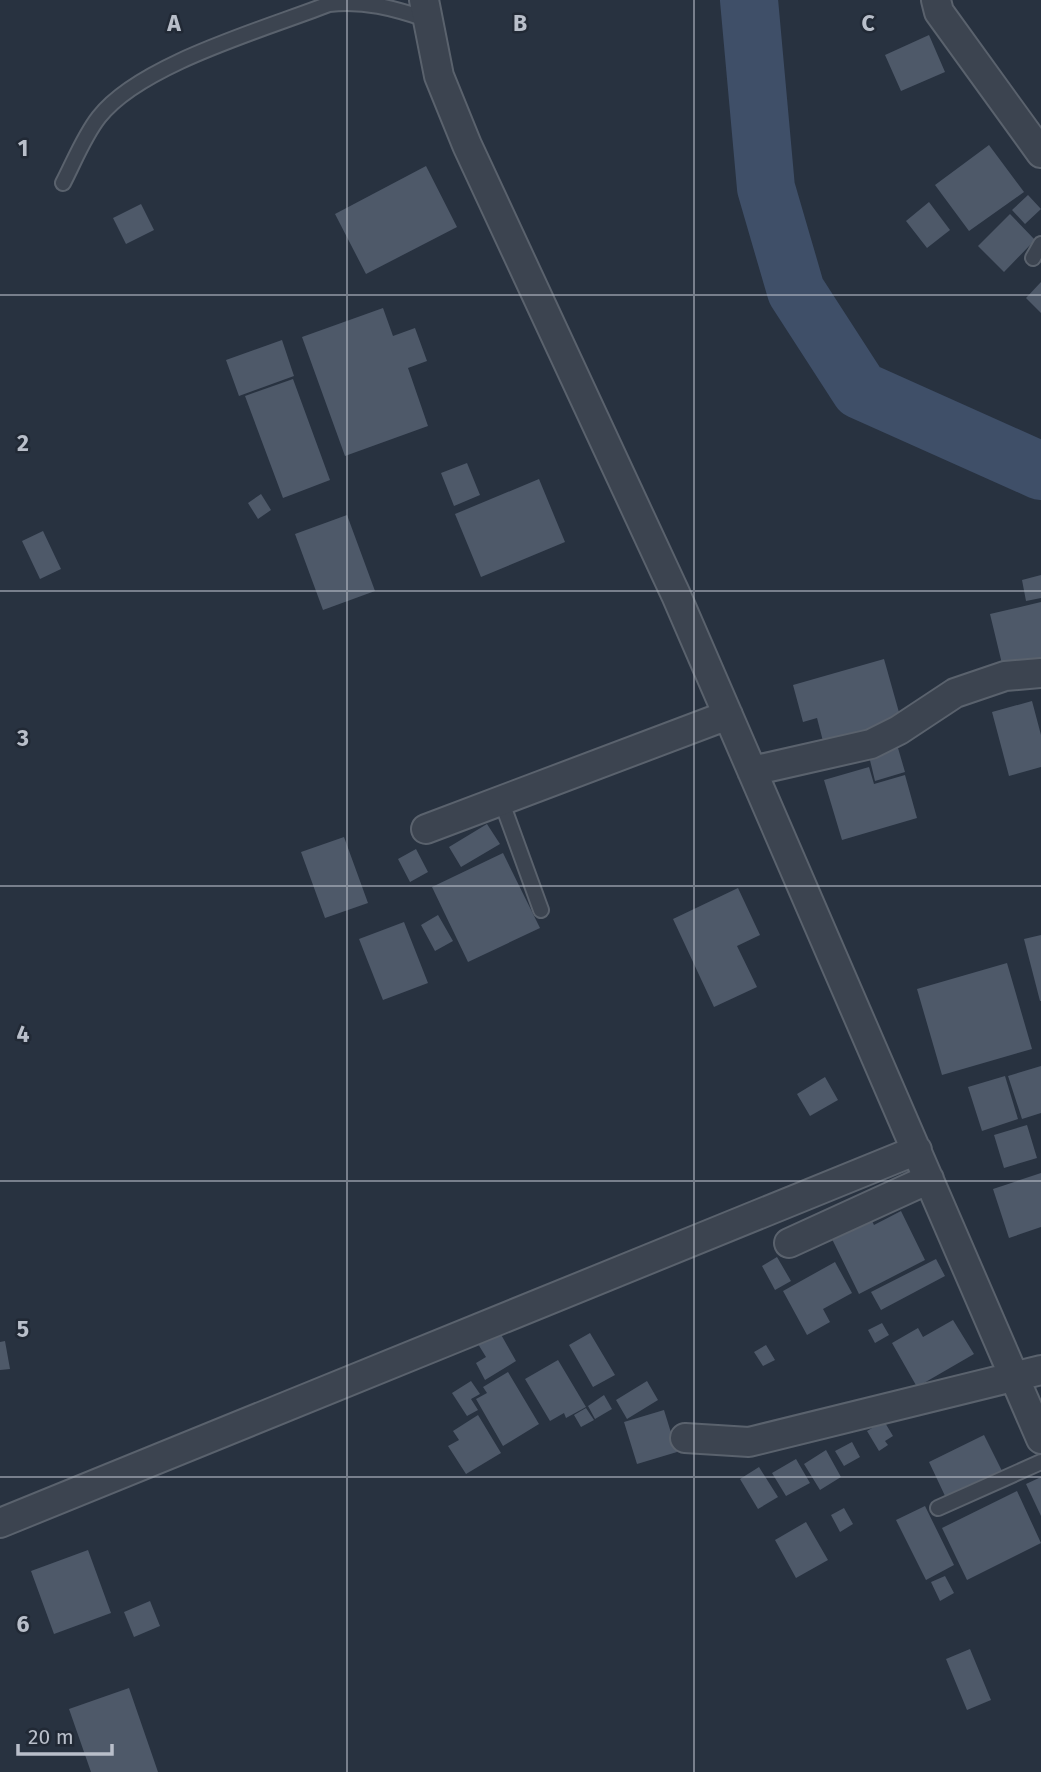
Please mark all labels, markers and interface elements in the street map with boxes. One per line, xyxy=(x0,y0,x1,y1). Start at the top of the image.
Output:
text: A xyxy=(166,9,181,37)
text: B xyxy=(513,9,527,37)
text: C xyxy=(861,9,875,37)
text: 1 xyxy=(18,134,28,162)
text: 2 xyxy=(17,429,29,457)
text: 3 xyxy=(16,724,29,752)
text: 4 xyxy=(17,1020,30,1048)
text: 5 xyxy=(17,1315,29,1343)
text: 6 xyxy=(17,1610,30,1638)
scale bar xyxy=(18,1712,112,1756)
text: 20 m xyxy=(28,1724,74,1750)

